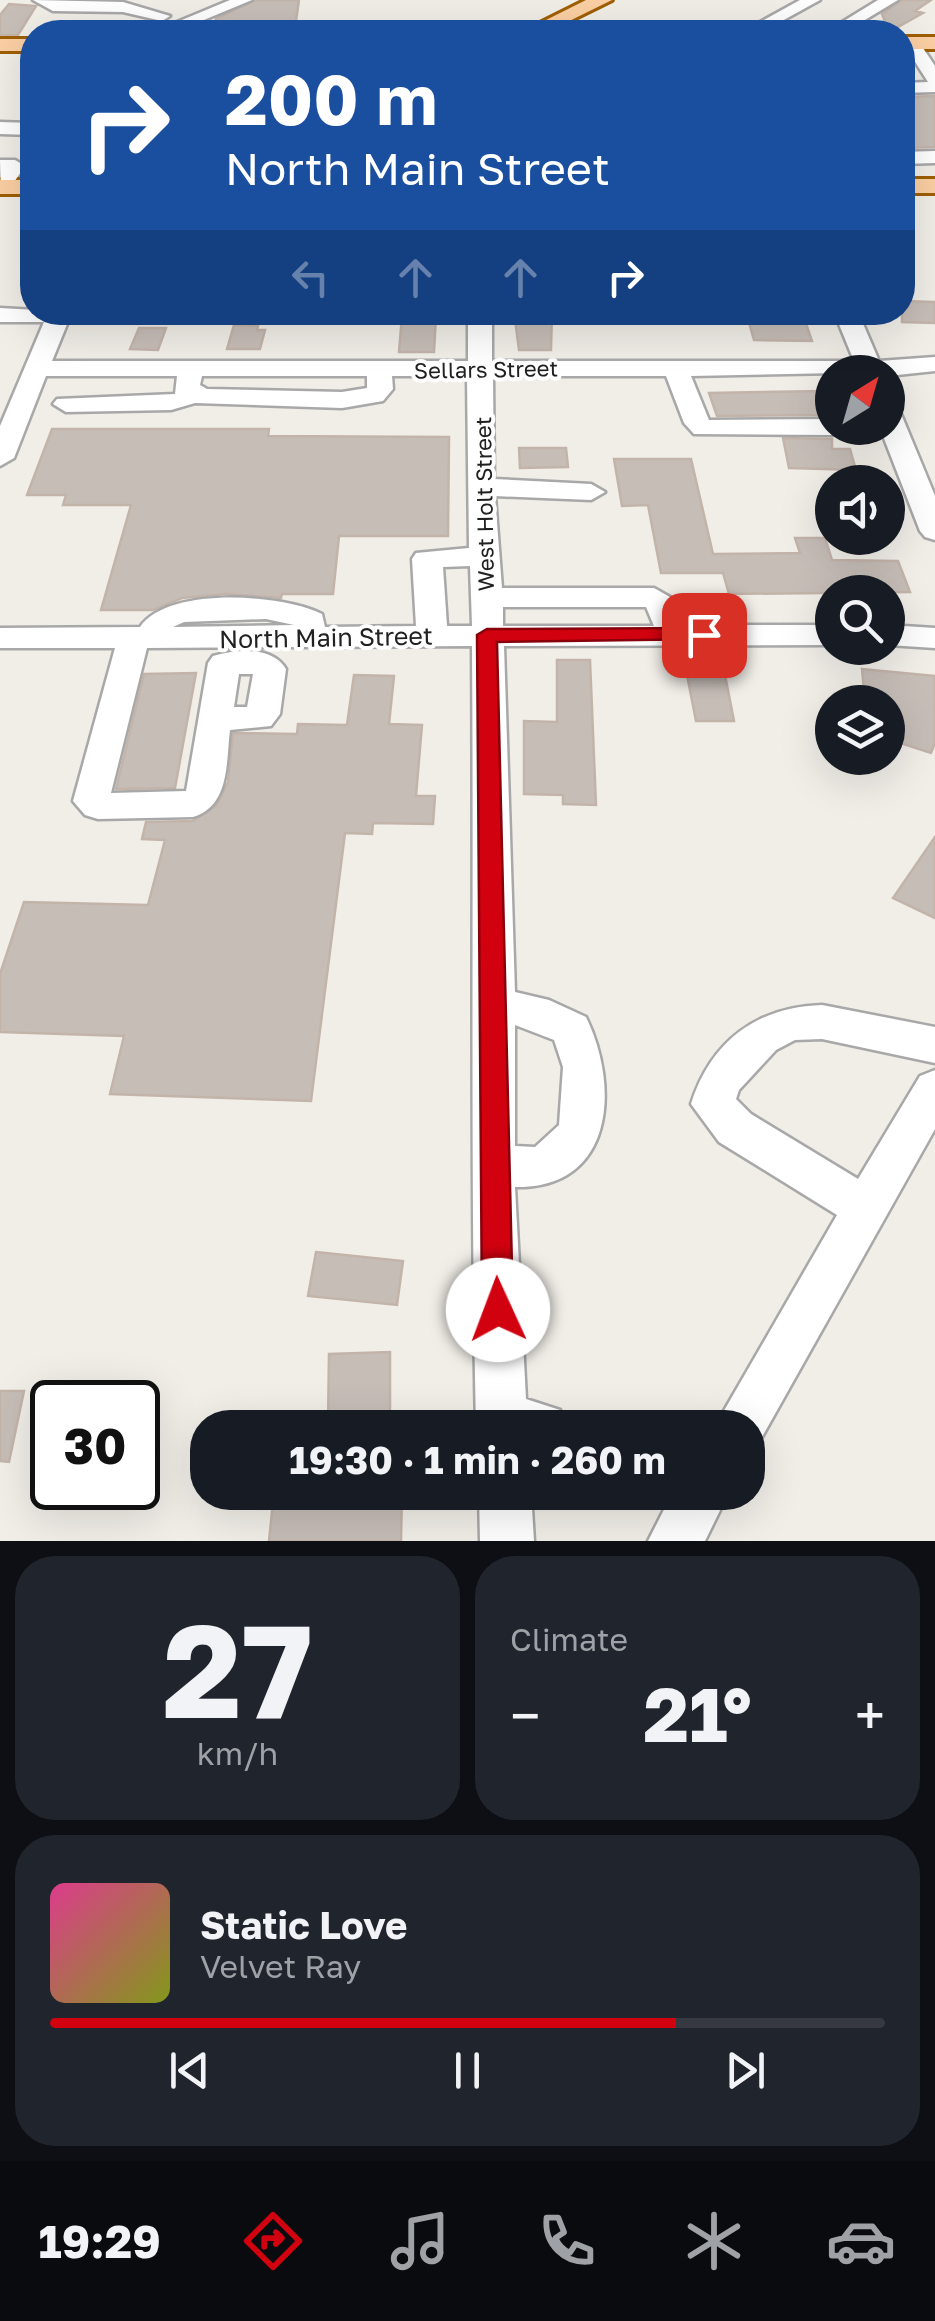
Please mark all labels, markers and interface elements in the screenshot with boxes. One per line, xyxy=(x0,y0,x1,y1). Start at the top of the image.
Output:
text: 200 m xyxy=(225,56,437,140)
icon: right xyxy=(60,60,190,190)
text: North Main Street xyxy=(225,141,610,195)
icon: left xyxy=(283,250,338,305)
icon: ahead xyxy=(388,250,443,305)
icon: ahead xyxy=(493,250,548,305)
icon: right xyxy=(598,250,653,305)
street label: Sellars Street xyxy=(414,354,558,384)
north arrow xyxy=(815,355,905,445)
map controls xyxy=(815,355,905,775)
street label: West Holt Street xyxy=(469,416,499,592)
button: sound xyxy=(815,465,905,555)
button: search xyxy=(815,575,905,665)
pin xyxy=(662,593,747,678)
icon: arrive xyxy=(677,608,732,663)
street label: North Main Street xyxy=(219,620,433,654)
button: layers xyxy=(815,685,905,775)
position arrow xyxy=(446,1258,550,1362)
speed limit sign: 30 xyxy=(30,1380,160,1510)
text: 19:30 · 1 min · 260 m xyxy=(289,1437,666,1482)
text: 27 xyxy=(162,1591,313,1747)
text: Climate xyxy=(510,1620,628,1658)
text: 21° xyxy=(643,1668,752,1759)
text: − xyxy=(510,1682,540,1748)
text: + xyxy=(855,1682,885,1748)
text: km/h xyxy=(197,1734,278,1772)
text: Static Love xyxy=(200,1902,407,1947)
text: Velvet Ray xyxy=(200,1947,361,1985)
icon: previous xyxy=(162,2043,217,2098)
icon: pause xyxy=(440,2043,495,2098)
icon: next xyxy=(718,2043,773,2098)
icon: directions xyxy=(238,2206,308,2276)
icon: music xyxy=(385,2206,455,2276)
icon: phone xyxy=(532,2206,602,2276)
icon: climate xyxy=(679,2206,749,2276)
icon: car xyxy=(826,2206,896,2276)
text: 19:29 xyxy=(39,2214,161,2268)

